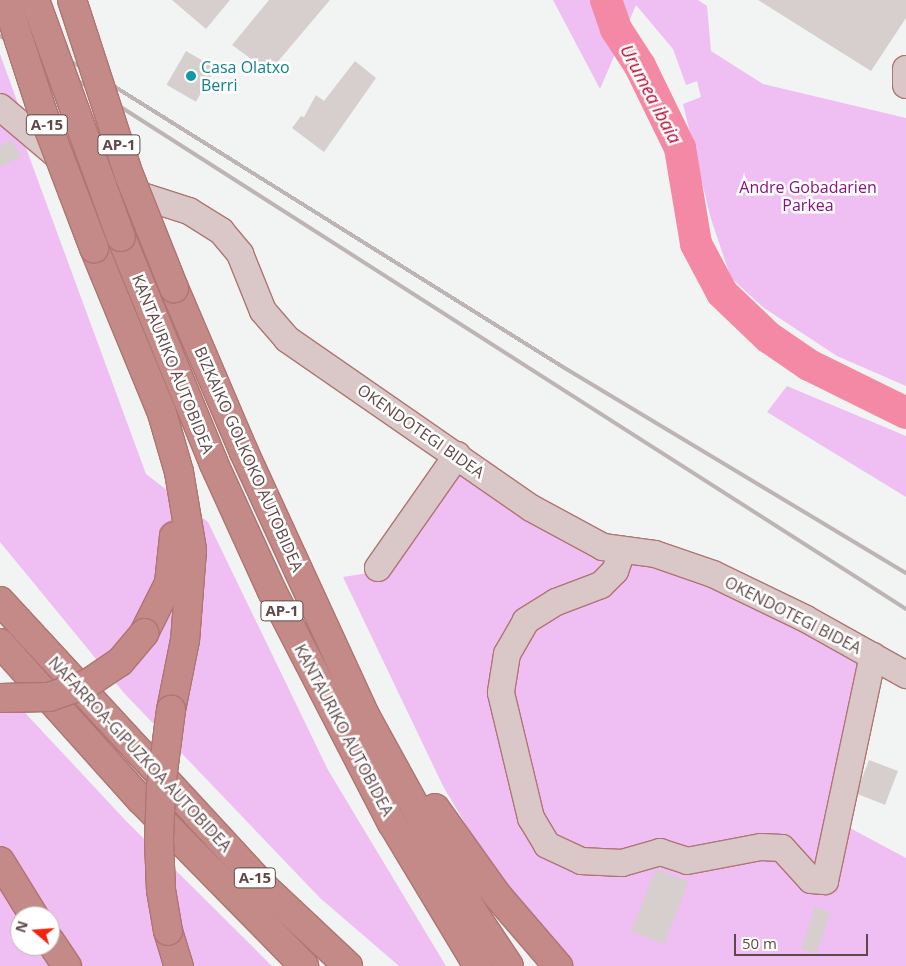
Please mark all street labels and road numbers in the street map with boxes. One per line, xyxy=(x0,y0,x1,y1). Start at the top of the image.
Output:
road number: A-15 xyxy=(26,112,68,138)
road number: AP-1 xyxy=(96,132,142,158)
street label: KANTAURIKO AUTOBIDEA xyxy=(128,272,218,456)
street label: BIZKAIKO GOLKOKO AUTOBIDEA xyxy=(191,344,307,574)
street label: OKENDOTEGI BIDEA xyxy=(354,380,488,482)
street label: OKENDOTEGI BIDEA xyxy=(722,572,864,658)
road number: AP-1 xyxy=(260,598,304,624)
street label: KANTAURIKO AUTOBIDEA xyxy=(291,641,397,819)
street label: NAFARROA-GIPUZKOA AUTOBIDEA xyxy=(44,653,236,855)
road number: A-15 xyxy=(234,866,276,890)

